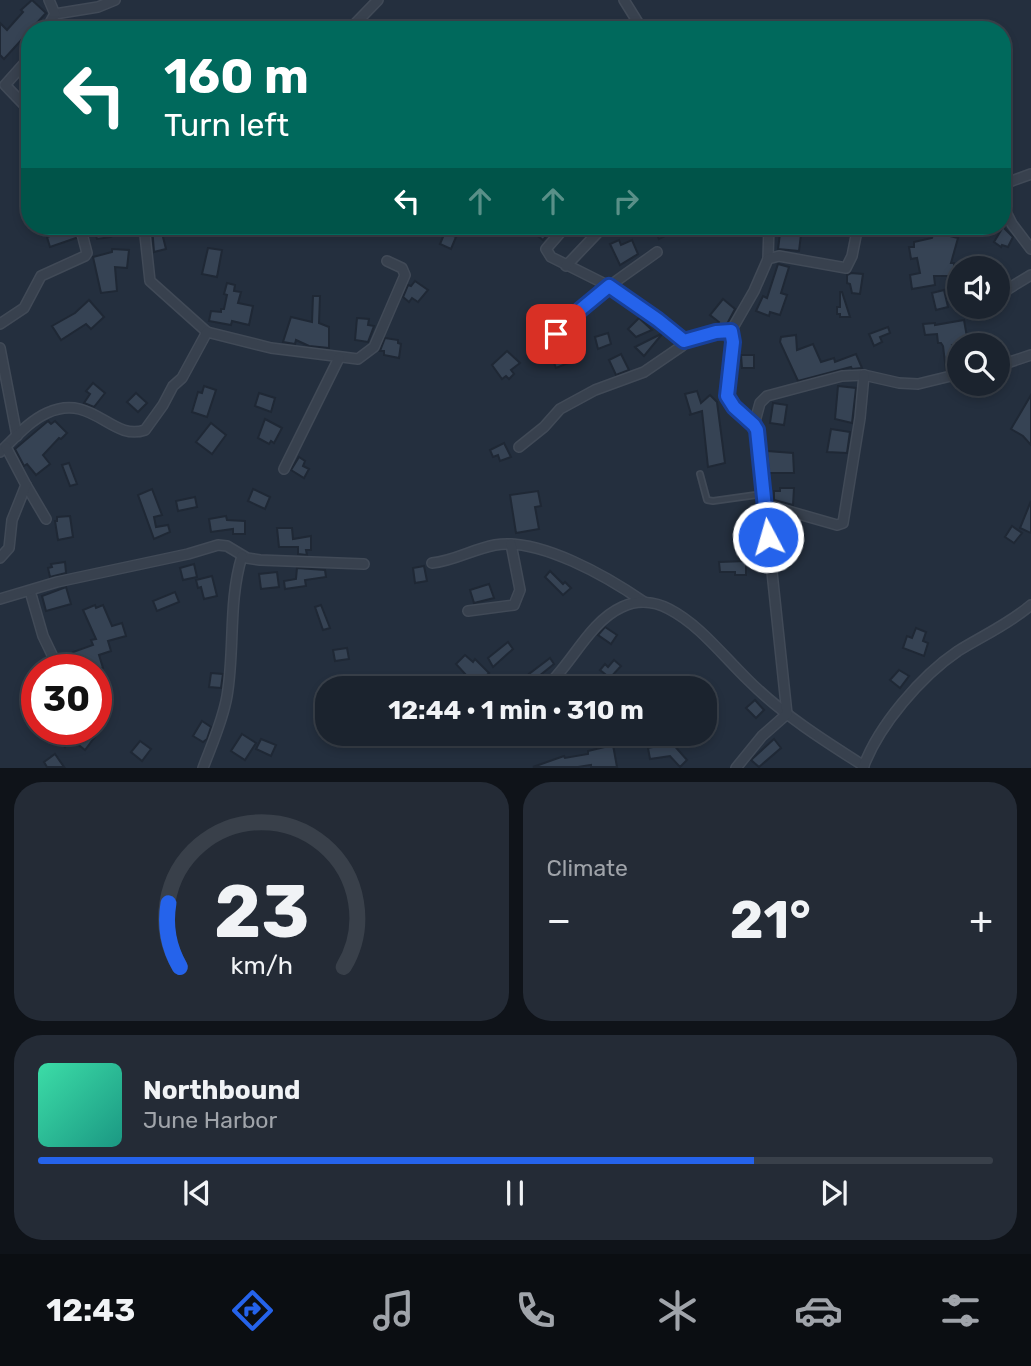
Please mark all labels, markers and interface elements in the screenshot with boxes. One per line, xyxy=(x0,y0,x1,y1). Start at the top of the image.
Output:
text: 160 m xyxy=(164,47,309,105)
icon: left xyxy=(49,49,140,140)
text: Turn left xyxy=(164,106,289,144)
icon: left xyxy=(388,182,426,220)
icon: ahead xyxy=(461,182,499,220)
icon: ahead xyxy=(534,182,572,220)
icon: right xyxy=(607,182,645,220)
map controls xyxy=(947,256,1010,396)
button: sound xyxy=(947,256,1010,319)
pin xyxy=(526,304,586,364)
icon: arrive xyxy=(537,315,575,353)
button: search xyxy=(947,333,1010,396)
position arrow xyxy=(731,500,805,574)
speed limit sign: 30 xyxy=(21,654,112,745)
text: 12:44 · 1 min · 310 m xyxy=(388,695,644,726)
text: Climate xyxy=(547,854,628,882)
text: 23 xyxy=(214,870,309,956)
text: 21° xyxy=(730,889,811,951)
text: − xyxy=(547,897,571,943)
text: + xyxy=(969,897,993,943)
text: km/h xyxy=(230,951,292,980)
text: Northbound xyxy=(143,1075,301,1106)
text: June Harbor xyxy=(143,1106,277,1134)
icon: previous xyxy=(178,1174,216,1212)
icon: pause xyxy=(496,1174,534,1212)
icon: next xyxy=(815,1174,853,1212)
icon: directions xyxy=(228,1286,277,1335)
icon: music xyxy=(369,1286,418,1335)
icon: phone xyxy=(511,1286,560,1335)
icon: climate xyxy=(653,1286,702,1335)
icon: car xyxy=(794,1286,843,1335)
icon: filters xyxy=(936,1286,985,1335)
text: 12:43 xyxy=(46,1291,135,1329)

